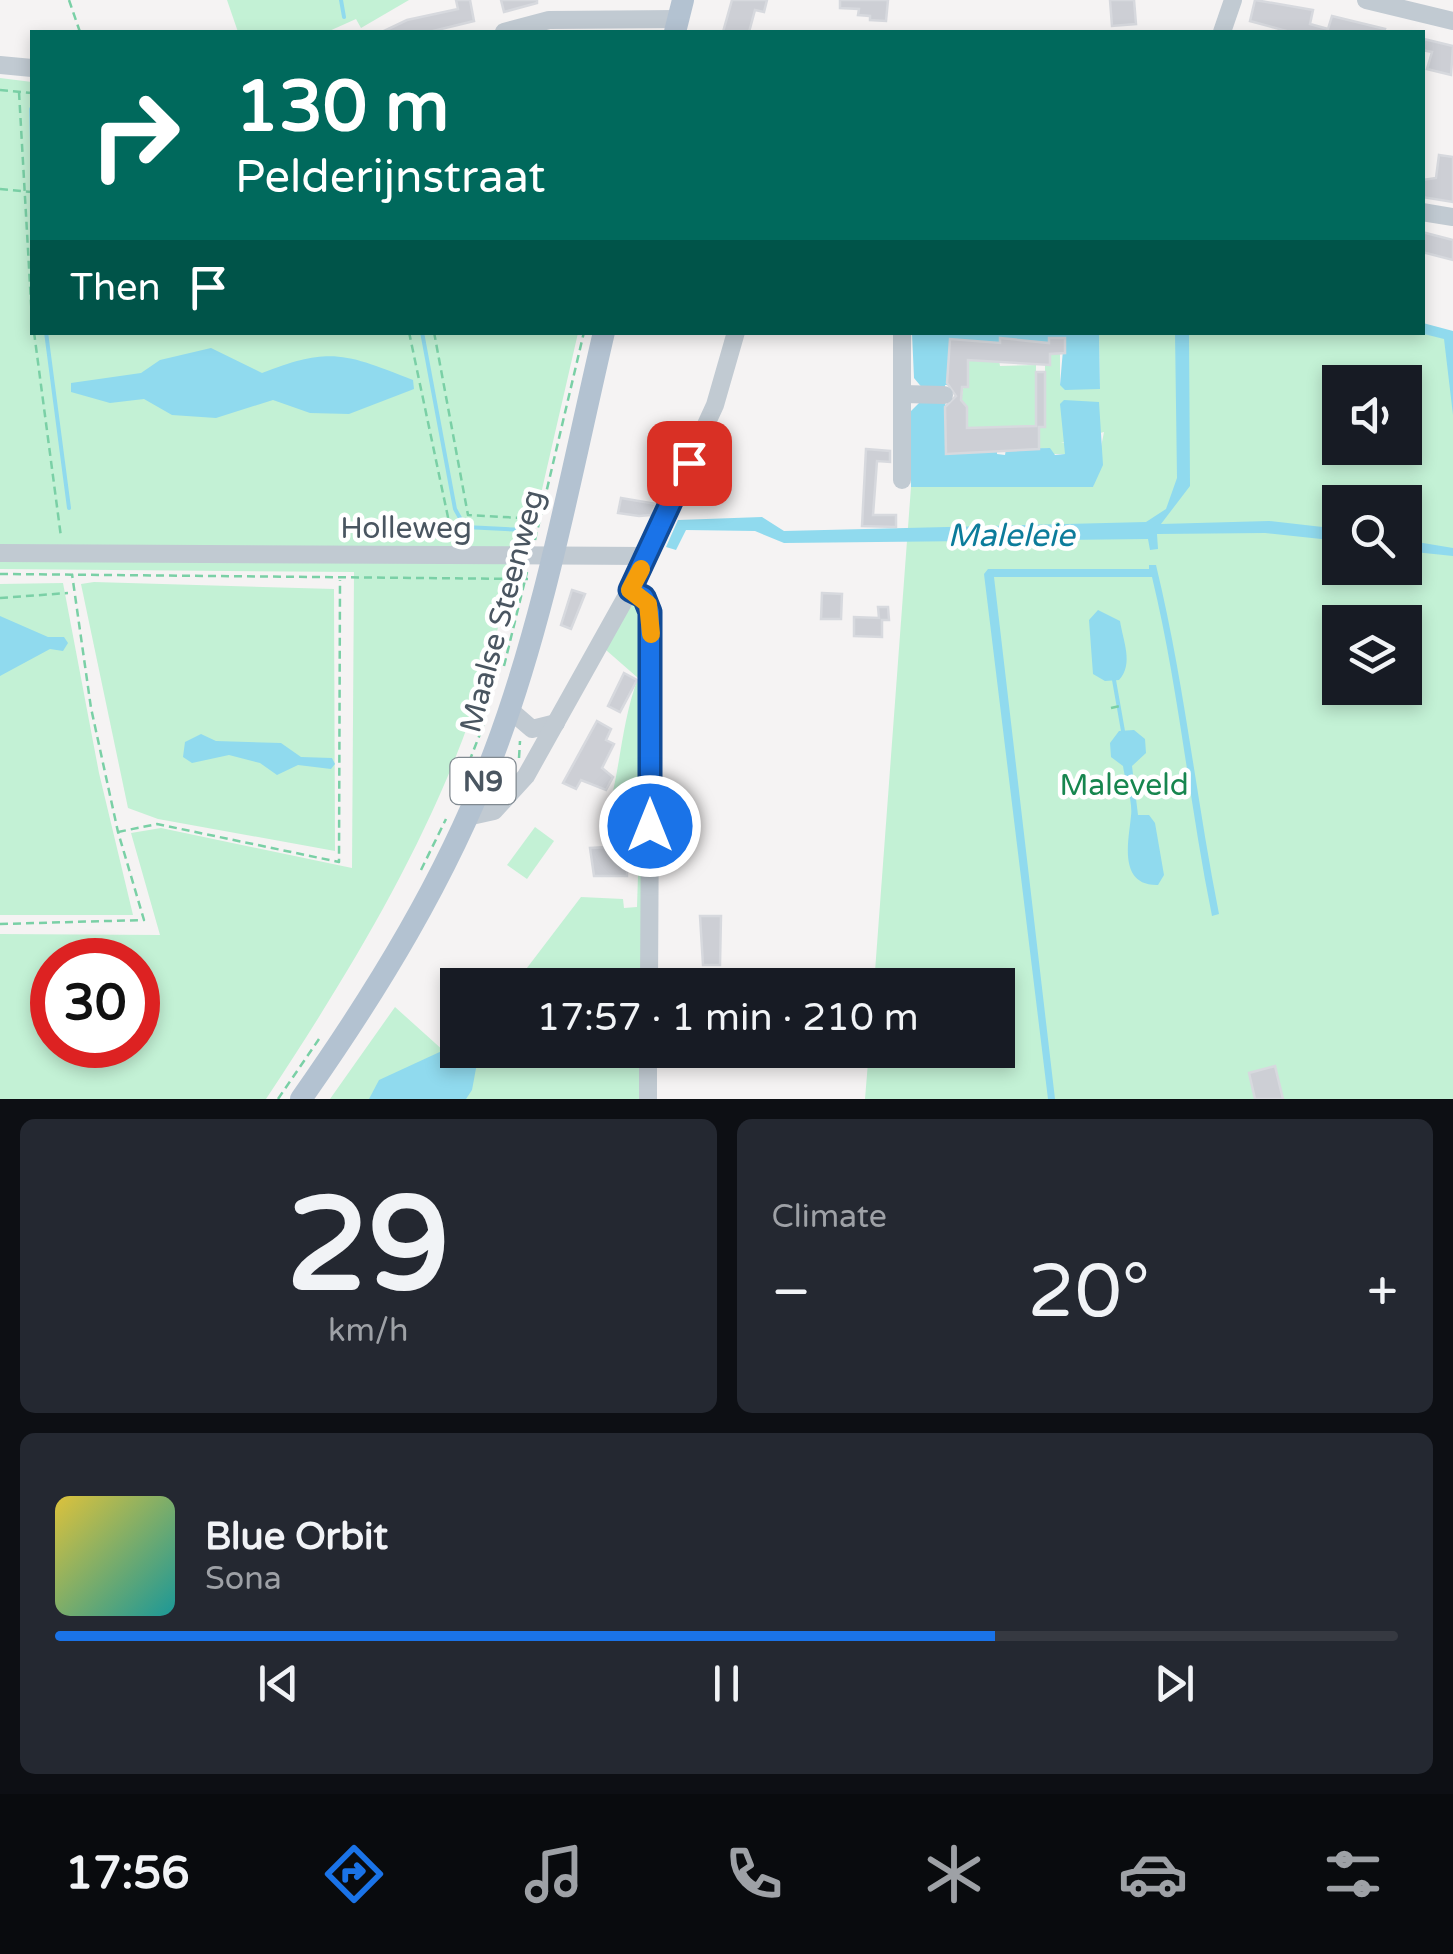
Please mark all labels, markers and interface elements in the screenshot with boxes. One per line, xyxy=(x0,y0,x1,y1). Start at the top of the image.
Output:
text: 130 m xyxy=(235,66,449,150)
icon: right xyxy=(70,70,200,200)
text: Pelderijnstraat xyxy=(235,151,546,205)
icon: arrive xyxy=(181,260,236,315)
text: Then xyxy=(70,265,161,311)
map controls xyxy=(1322,365,1422,705)
button: sound xyxy=(1322,365,1422,465)
pin xyxy=(647,421,732,506)
icon: arrive xyxy=(662,436,717,491)
button: search xyxy=(1322,485,1422,585)
street label: Maalse Steenweg xyxy=(452,486,553,737)
street label: Holleweg xyxy=(340,510,472,547)
water label: Maleleie xyxy=(947,517,1076,555)
button: layers xyxy=(1322,605,1422,705)
road number: N9 xyxy=(450,758,516,804)
park label: Maleveld xyxy=(1059,767,1189,804)
position arrow xyxy=(598,774,702,878)
speed limit sign: 30 xyxy=(30,938,160,1068)
text: 17:57 · 1 min · 210 m xyxy=(536,995,919,1041)
text: 29 xyxy=(287,1169,450,1325)
text: Climate xyxy=(772,1198,887,1236)
text: 20° xyxy=(1028,1247,1150,1337)
text: − xyxy=(772,1260,811,1326)
text: + xyxy=(1367,1260,1398,1326)
text: km/h xyxy=(328,1312,408,1350)
text: Blue Orbit xyxy=(205,1514,388,1560)
text: Sona xyxy=(205,1560,282,1598)
icon: previous xyxy=(251,1656,306,1711)
icon: pause xyxy=(699,1656,754,1711)
icon: next xyxy=(1147,1656,1202,1711)
icon: directions xyxy=(319,1839,389,1909)
icon: music xyxy=(519,1839,589,1909)
icon: phone xyxy=(719,1839,789,1909)
icon: climate xyxy=(919,1839,989,1909)
icon: car xyxy=(1118,1839,1188,1909)
icon: filters xyxy=(1318,1839,1388,1909)
text: 17:56 xyxy=(65,1847,190,1901)

